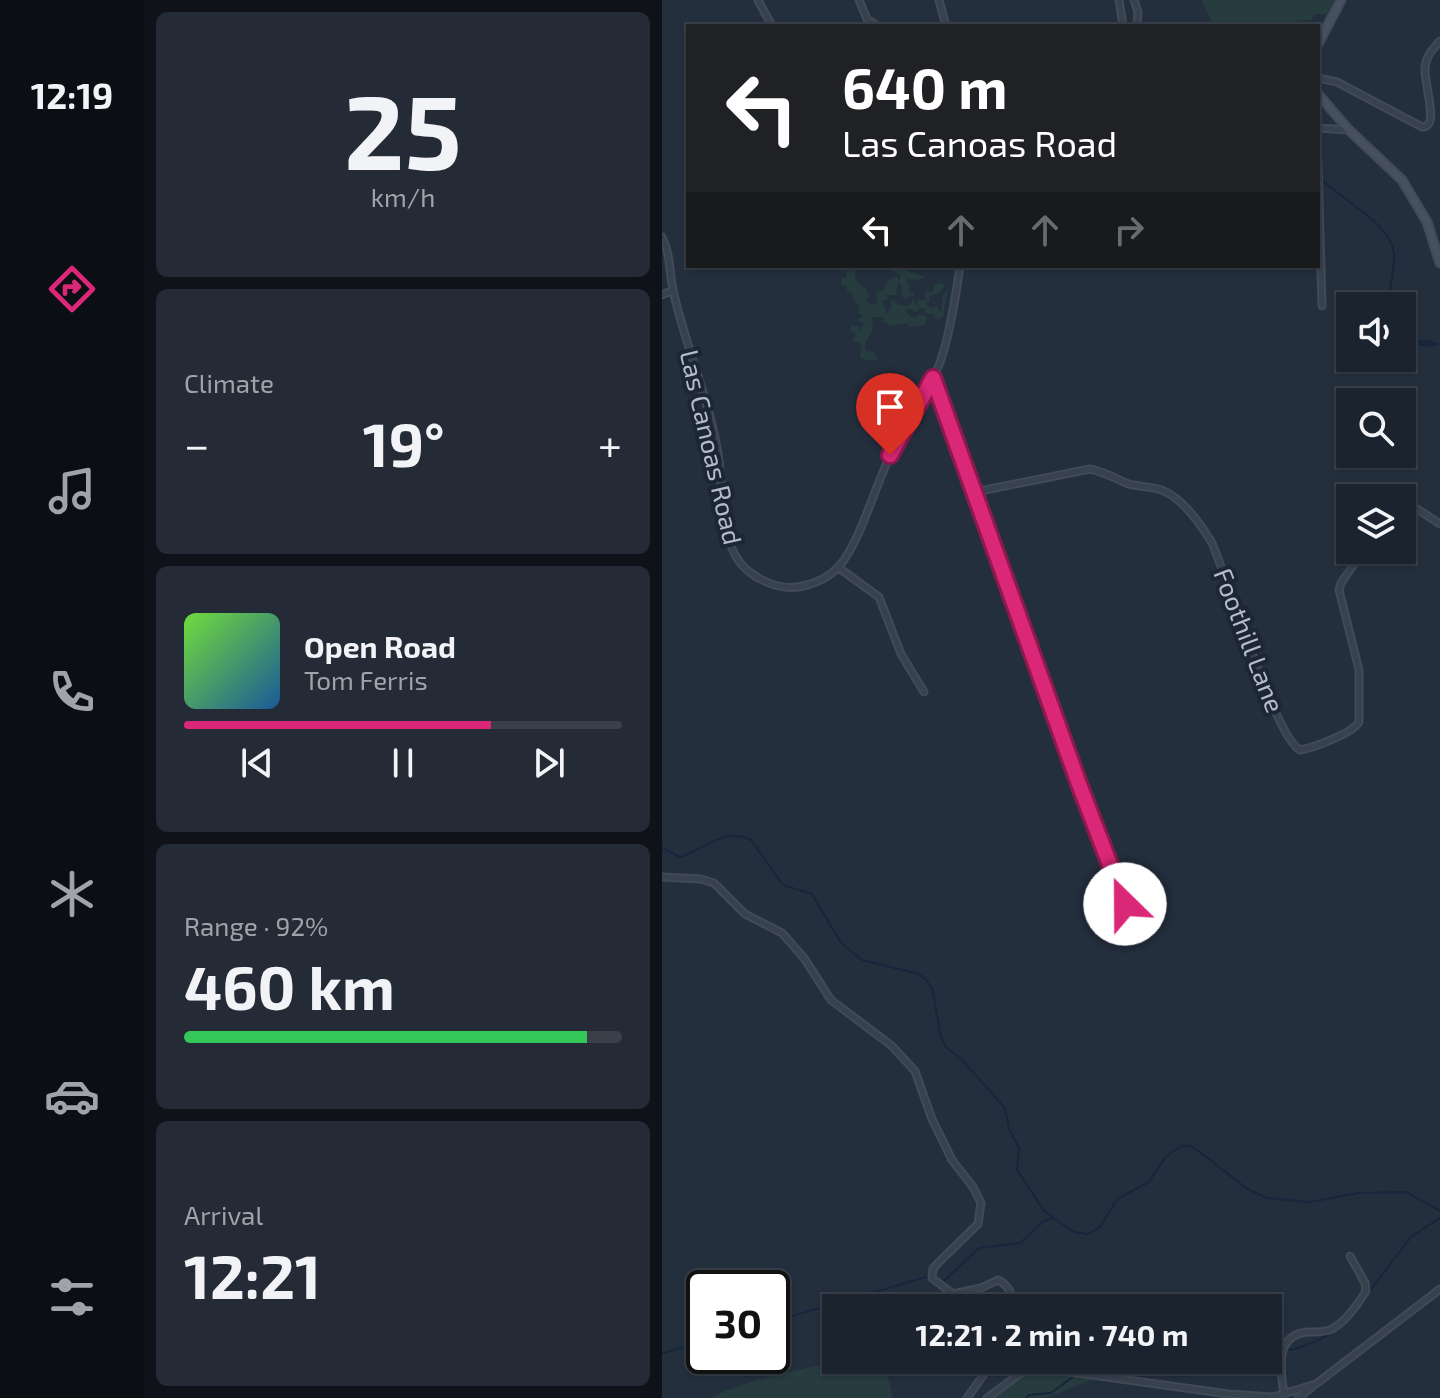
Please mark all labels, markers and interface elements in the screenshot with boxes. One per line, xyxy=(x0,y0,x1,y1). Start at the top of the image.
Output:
text: 640 m xyxy=(842,53,1007,120)
icon: left xyxy=(710,56,814,160)
text: 25 xyxy=(344,66,462,191)
text: 12:19 xyxy=(31,73,113,116)
text: Las Canoas Road xyxy=(842,121,1117,164)
text: km/h xyxy=(371,181,435,212)
icon: left xyxy=(855,208,899,252)
icon: ahead xyxy=(939,208,983,252)
icon: ahead xyxy=(1023,208,1067,252)
icon: right xyxy=(1107,208,1151,252)
icon: directions xyxy=(44,261,100,317)
map controls xyxy=(1336,292,1416,564)
button: sound xyxy=(1336,292,1416,372)
street label: Las Canoas Road xyxy=(675,347,749,547)
text: Climate xyxy=(184,367,274,398)
pin xyxy=(856,373,924,455)
icon: arrive xyxy=(868,385,912,429)
button: search xyxy=(1336,388,1416,468)
text: 19° xyxy=(363,407,445,479)
text: − xyxy=(184,417,210,470)
text: + xyxy=(598,417,622,470)
icon: music xyxy=(44,463,100,519)
button: layers xyxy=(1336,484,1416,564)
street label: Foothill Lane xyxy=(1208,564,1292,716)
text: Open Road xyxy=(304,628,456,664)
icon: phone xyxy=(44,664,100,720)
text: Tom Ferris xyxy=(304,664,428,695)
icon: previous xyxy=(235,741,279,785)
icon: pause xyxy=(381,741,425,785)
icon: next xyxy=(527,741,571,785)
position arrow xyxy=(1083,862,1167,946)
icon: climate xyxy=(44,866,100,922)
text: Range · 92% xyxy=(184,910,328,941)
text: 460 km xyxy=(184,950,395,1022)
icon: car xyxy=(44,1068,100,1124)
text: Arrival xyxy=(184,1199,263,1230)
text: 12:21 xyxy=(184,1239,321,1311)
icon: filters xyxy=(44,1269,100,1325)
speed limit sign: 30 xyxy=(686,1270,790,1374)
text: 12:21 · 2 min · 740 m xyxy=(916,1316,1188,1352)

